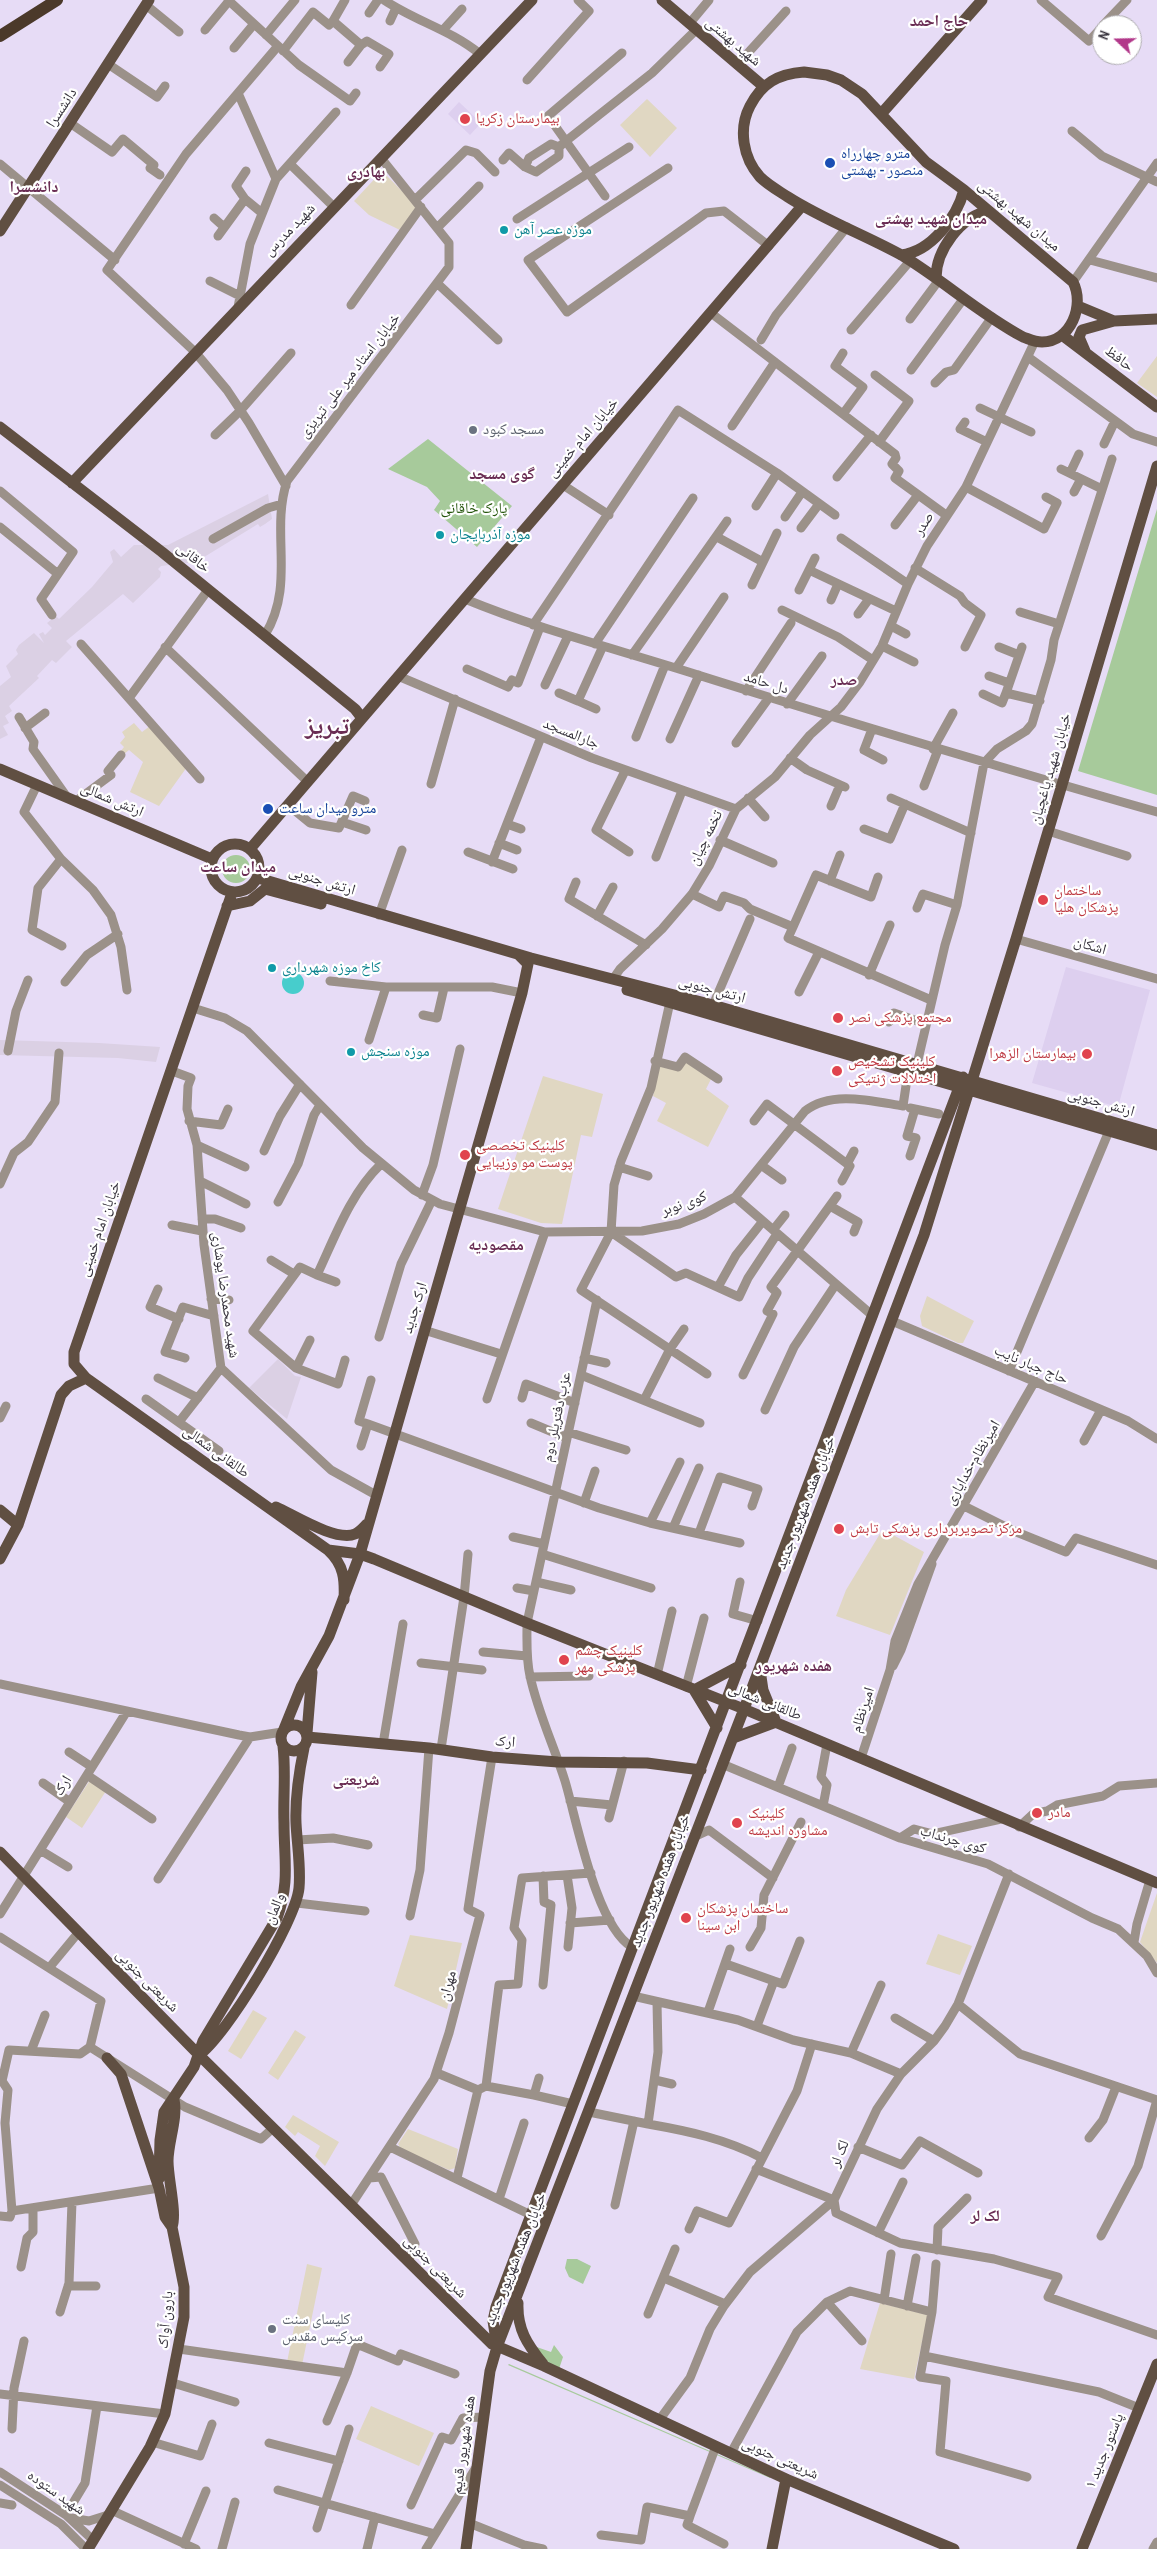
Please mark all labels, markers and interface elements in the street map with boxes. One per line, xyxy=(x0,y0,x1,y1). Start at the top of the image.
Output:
district label: حاج احمد xyxy=(910,12,968,32)
street label: شهید بهشتى xyxy=(702,14,764,70)
north arrow xyxy=(1092,15,1142,65)
text: N xyxy=(1094,28,1114,42)
street label: دانشسرا xyxy=(43,85,81,131)
place label: بیمارستان زکریا xyxy=(476,110,560,128)
marker: بیمارستان زکریا xyxy=(458,112,472,126)
place label: مترو چهارراه منصور - بهشتی xyxy=(841,145,923,180)
marker: مترو چهارراه منصور - بهشتی xyxy=(823,156,837,170)
district label: بهادری xyxy=(347,163,385,183)
street label: میدان شهید بهشتی xyxy=(974,176,1064,256)
district label: دانشسرا xyxy=(9,178,59,198)
street label: شهید مدرس xyxy=(260,200,320,260)
district label: میدان شهید بهشتی xyxy=(875,210,987,230)
place label: موزه عصر آهن xyxy=(514,221,592,239)
marker: موزه عصر آهن xyxy=(498,224,510,236)
street label: خیابان استاد میر علی تبریزی xyxy=(296,310,404,442)
street label: حافظ xyxy=(1101,342,1137,376)
street label: خیابان امام خمینی xyxy=(544,394,622,482)
place label: مسجد کبود xyxy=(483,421,544,439)
marker: مسجد کبود xyxy=(467,424,479,436)
district label: گوی مسجد xyxy=(469,465,535,485)
park label: پارک خاقانی xyxy=(441,500,507,518)
street label: صدر xyxy=(910,509,938,539)
place label: موزه آذربایجان xyxy=(450,526,530,544)
marker: موزه آذربایجان xyxy=(434,529,446,541)
street label: خاقانی xyxy=(173,539,213,577)
street label: دل حامد xyxy=(741,668,791,698)
district label: صدر xyxy=(831,671,857,691)
street label: خیابان شهید یاغچیان xyxy=(1027,711,1075,827)
district label: تبریز xyxy=(305,712,349,742)
street label: جارالمسجد xyxy=(540,715,602,753)
street label: ارتش شمالی xyxy=(78,779,146,821)
place label: مترو میدان ساعت xyxy=(279,800,376,818)
marker: مترو میدان ساعت xyxy=(261,802,275,816)
street label: تخمه چیان xyxy=(685,808,727,868)
district label: میدان ساعت xyxy=(200,858,276,878)
street label: ارتش جنوبی xyxy=(287,862,357,900)
place label: ساختمان پزشکان هلیا xyxy=(1054,882,1118,917)
marker: ساختمان پزشکان هلیا xyxy=(1036,893,1050,907)
street label: اشکان xyxy=(1072,933,1108,959)
place label: کاخ موزه شهرداری xyxy=(282,959,381,977)
marker: کاخ موزه شهرداری xyxy=(266,962,278,974)
street label: ارتش جنوبی xyxy=(677,972,747,1008)
place label: مجتمع پزشکی نصر xyxy=(849,1009,952,1027)
marker: مجتمع پزشکی نصر xyxy=(831,1011,845,1025)
place label: موزه سنجش xyxy=(361,1043,430,1061)
place label: بیمارستان الزهرا xyxy=(989,1045,1076,1063)
marker: موزه سنجش xyxy=(345,1046,357,1058)
marker: بیمارستان الزهرا xyxy=(1080,1047,1094,1061)
place label: کلینیک تشخیص اختلالات ژنتیکی xyxy=(848,1053,936,1088)
marker: کلینیک تشخیص اختلالات ژنتیکی xyxy=(830,1064,844,1078)
street label: ارتش جنوبی xyxy=(1066,1085,1136,1121)
place label: کلینیک تخصصی پوست مو وزیبایی xyxy=(476,1137,573,1172)
marker: کلینیک تخصصی پوست مو وزیبایی xyxy=(458,1148,472,1162)
street label: خیابان امام خمینی xyxy=(75,1179,125,1279)
street label: کوی نوبر xyxy=(659,1187,709,1221)
street label: شهید محمدرضا یوشاری xyxy=(207,1231,243,1359)
district label: مقصودیه xyxy=(468,1236,524,1256)
street label: ارک جدید xyxy=(399,1280,431,1336)
street label: حاج جبار نایب xyxy=(991,1341,1071,1389)
street label: عزب دفتریلر دوم xyxy=(539,1370,575,1464)
street label: امیرنظام-خدایاری xyxy=(941,1417,1005,1509)
street label: طالقانی شمالی xyxy=(179,1422,253,1482)
street label: خیابان هفده شهریور جدید xyxy=(772,1434,840,1572)
place label: مرکز تصویربرداری پزشکی تابش xyxy=(850,1520,1022,1538)
marker: مرکز تصویربرداری پزشکی تابش xyxy=(832,1522,846,1536)
place label: کلینیک چشم پزشکی مهر xyxy=(575,1642,643,1677)
marker: کلینیک چشم پزشکی مهر xyxy=(557,1653,571,1667)
district label: هفده شهریور xyxy=(756,1657,832,1677)
street label: طالقانی شمالی xyxy=(726,1679,804,1725)
street label: امیرنظام xyxy=(847,1685,879,1735)
street label: ارک xyxy=(494,1732,516,1752)
district label: شریعتی xyxy=(333,1771,379,1791)
street label: ارک xyxy=(50,1773,76,1799)
place label: مادر xyxy=(1048,1804,1071,1822)
place label: کلینیک مشاوره اندیشه xyxy=(748,1805,828,1840)
marker: مادر xyxy=(1030,1806,1044,1820)
street label: خیابان هفده شهریور جدید xyxy=(627,1812,695,1950)
marker: کلینیک مشاوره اندیشه xyxy=(730,1816,744,1830)
street label: کوی چرنداب xyxy=(918,1822,988,1858)
street label: والمان xyxy=(261,1891,289,1927)
place label: ساختمان پزشکان ابن سینا xyxy=(697,1900,788,1935)
marker: ساختمان پزشکان ابن سینا xyxy=(679,1911,693,1925)
street label: شریعتی جنوبی xyxy=(112,1946,182,2016)
street label: مهران xyxy=(435,1969,461,2003)
street label: لک لر xyxy=(826,2138,854,2170)
street label: خیابان هفده شهریور جدید xyxy=(481,2190,551,2328)
district label: لک لر xyxy=(970,2207,1000,2227)
street label: شریعتی جنوبی xyxy=(400,2232,470,2302)
street label: بارون آواک xyxy=(155,2290,177,2350)
place label: کلیسای سنت سرکیس مقدس xyxy=(282,2311,363,2346)
marker: کلیسای سنت سرکیس مقدس xyxy=(266,2323,278,2335)
street label: هفده شهریور قدیم xyxy=(448,2394,480,2496)
street label: پاستور جدید ۱ xyxy=(1082,2411,1128,2491)
street label: شریعتی جنوبی xyxy=(739,2434,821,2484)
street label: شهید ستوده xyxy=(24,2467,88,2519)

